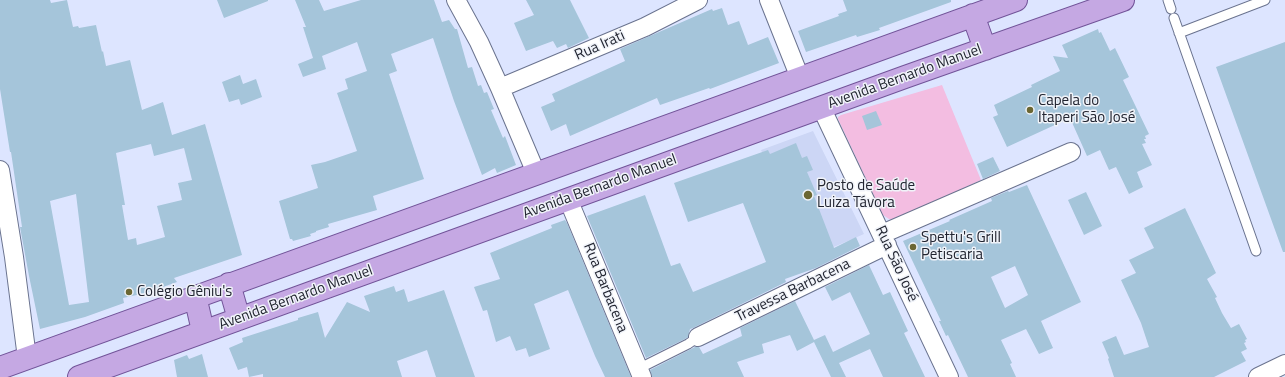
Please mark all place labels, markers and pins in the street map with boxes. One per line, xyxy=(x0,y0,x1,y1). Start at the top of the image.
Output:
place label: Capela do Itaperi São José xyxy=(1038,92,1135,127)
marker: Capela do Itaperi São José xyxy=(1025,105,1035,115)
place label: Posto de Saúde Luiza Távora xyxy=(817,177,915,212)
marker: Posto de Saúde Luiza Távora xyxy=(802,189,814,201)
place label: Spettu's Grill Petiscaria xyxy=(921,229,1001,264)
marker: Spettu's Grill Petiscaria xyxy=(908,242,918,252)
place label: Colégio Gêniu's xyxy=(137,283,232,301)
marker: Colégio Gêniu's xyxy=(124,287,134,297)

